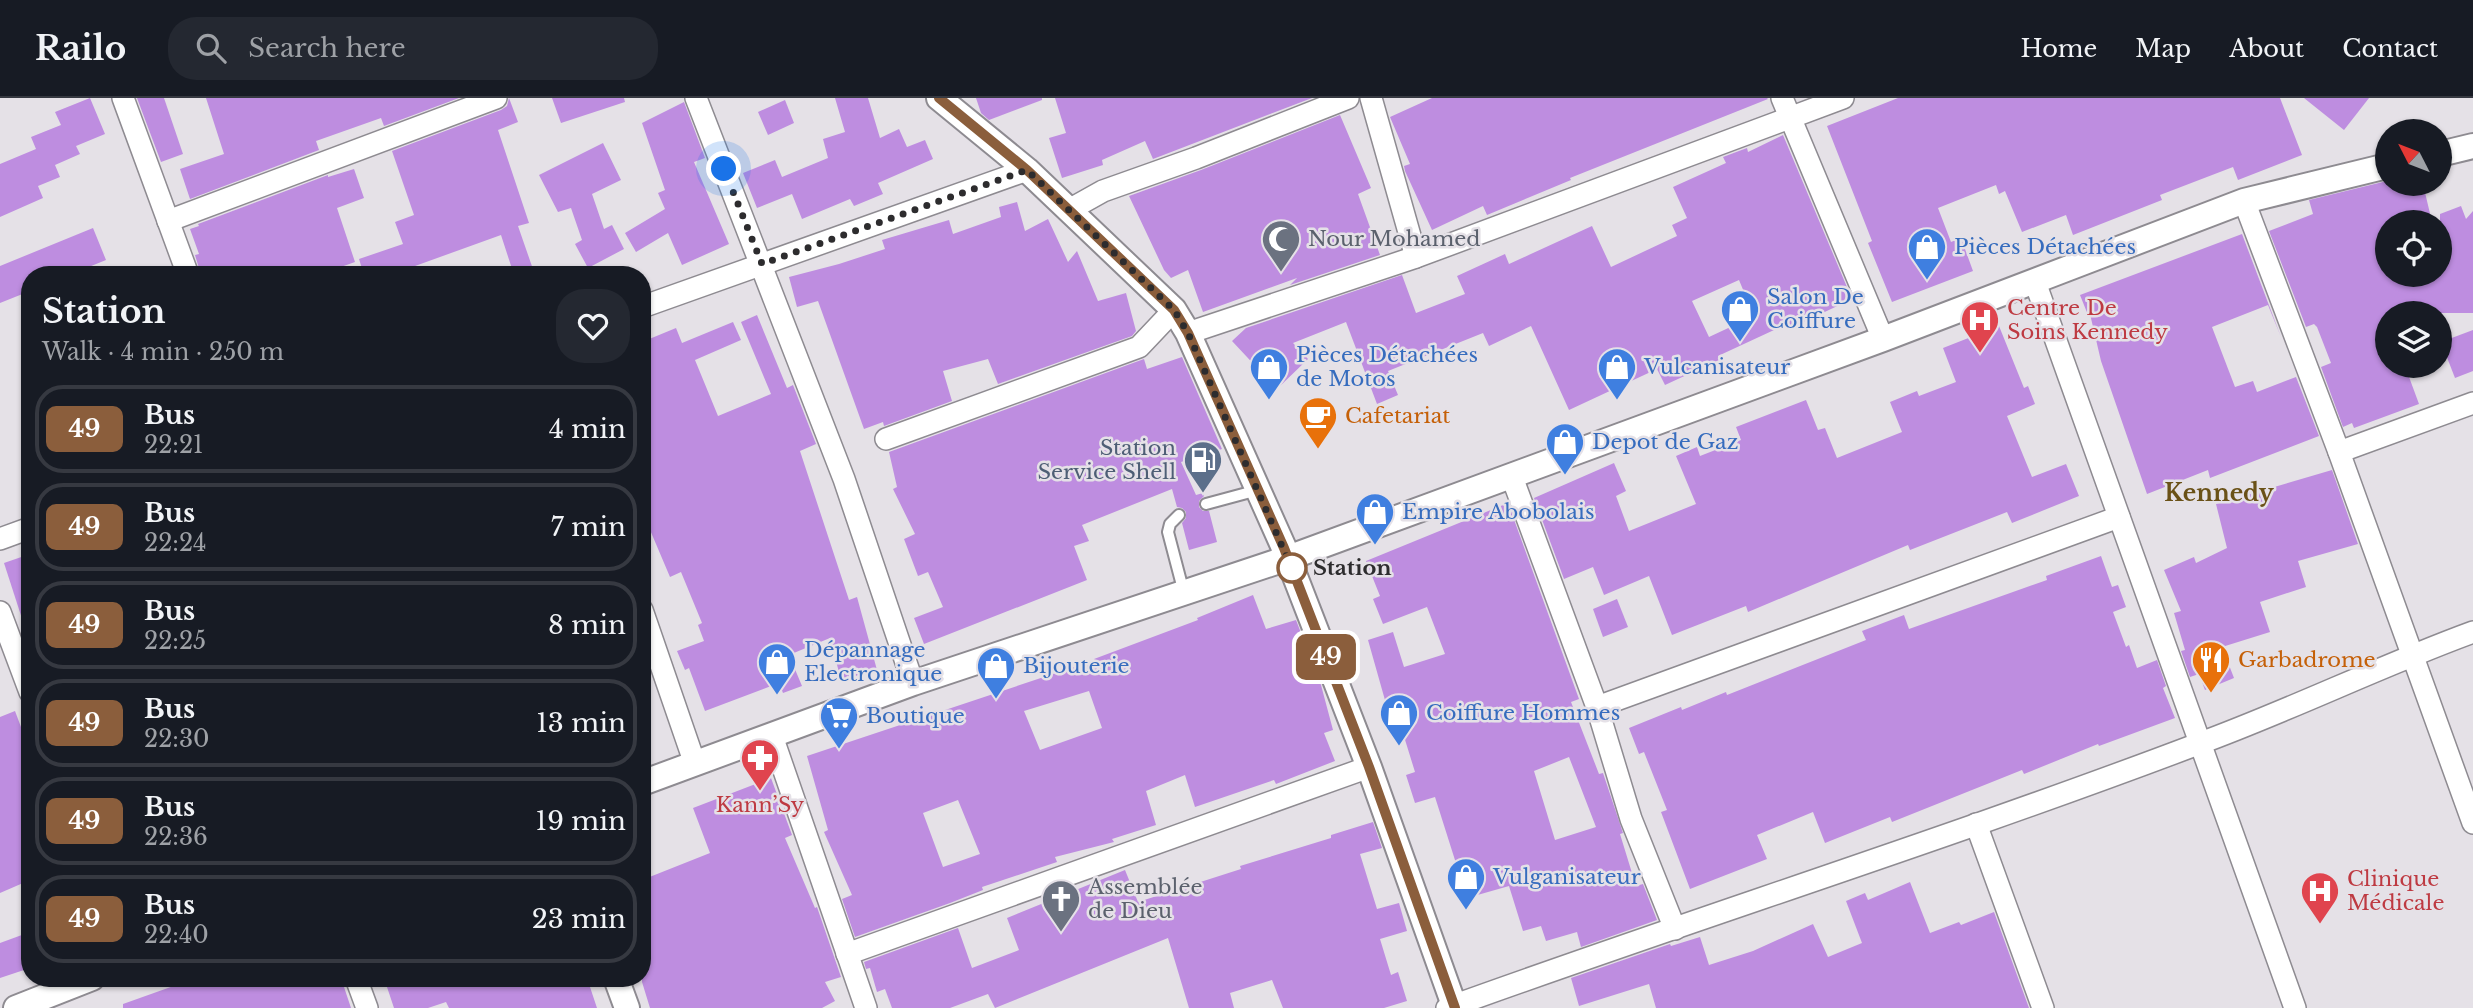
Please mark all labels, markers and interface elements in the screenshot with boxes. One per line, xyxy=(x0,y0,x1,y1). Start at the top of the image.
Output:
search box xyxy=(168,17,658,80)
text: Railo xyxy=(35,28,126,69)
icon: search xyxy=(192,29,230,67)
text: Search here xyxy=(248,32,406,64)
text: Home xyxy=(2021,34,2097,63)
text: Map xyxy=(2135,34,2191,63)
text: About xyxy=(2229,34,2304,63)
text: Contact xyxy=(2342,34,2438,63)
north arrow xyxy=(2375,119,2452,196)
map controls xyxy=(2375,119,2452,378)
your location xyxy=(706,151,741,186)
button: locate xyxy=(2375,210,2452,287)
mosque icon: Nour Mohamed xyxy=(1260,218,1302,273)
place label: Nour Mohamed xyxy=(1308,226,1480,252)
shop icon: Pièces Détachées xyxy=(1906,226,1948,281)
place label: Pièces Détachées xyxy=(1954,234,2136,260)
place label: Salon De Coiffure xyxy=(1767,284,1864,334)
shop icon: Salon De Coiffure xyxy=(1719,288,1761,343)
button: heart xyxy=(556,289,630,363)
text: Station xyxy=(42,291,166,332)
place label: Centre De Soins Kennedy xyxy=(2007,295,2168,345)
hospital icon: Centre De Soins Kennedy xyxy=(1959,299,2001,354)
button: layers xyxy=(2375,301,2452,378)
text: Walk · 4 min · 250 m xyxy=(42,338,284,366)
place label: Pièces Détachées de Motos xyxy=(1296,342,1478,392)
shop icon: Pièces Détachées de Motos xyxy=(1248,346,1290,401)
shop icon: Vulcanisateur xyxy=(1596,346,1638,401)
place label: Vulcanisateur xyxy=(1643,354,1790,380)
cafe icon: Cafetariat xyxy=(1297,395,1339,450)
text: Bus xyxy=(144,399,195,431)
place label: Cafetariat xyxy=(1345,403,1450,429)
text: 4 min xyxy=(549,413,626,445)
text: 49 xyxy=(68,414,101,443)
shop icon: Depot de Gaz xyxy=(1544,421,1586,476)
place label: Depot de Gaz xyxy=(1592,429,1738,455)
text: 22:21 xyxy=(144,431,203,459)
place label: Station Service Shell xyxy=(1037,435,1176,485)
fuel station icon: Station Service Shell xyxy=(1182,439,1224,494)
district label: Kennedy xyxy=(2164,479,2275,507)
shop icon: Empire Abobolais xyxy=(1354,491,1396,546)
text: Bus xyxy=(144,497,195,529)
place label: Empire Abobolais xyxy=(1402,499,1595,525)
text: 7 min xyxy=(551,511,626,543)
text: 49 xyxy=(68,512,101,541)
text: 22:24 xyxy=(144,529,207,557)
marker: Station xyxy=(1277,553,1307,583)
place label: Station xyxy=(1313,555,1392,581)
text: Bus xyxy=(144,595,195,627)
text: 8 min xyxy=(548,609,626,641)
text: 49 xyxy=(68,610,101,639)
text: 22:25 xyxy=(144,627,206,655)
line badge: 49 xyxy=(1294,634,1358,680)
place label: Dépannage Electronique xyxy=(804,637,942,687)
restaurant icon: Garbadrome xyxy=(2190,639,2232,694)
shop icon: Dépannage Electronique xyxy=(756,641,798,696)
text: 49 xyxy=(1310,642,1342,671)
shop icon: Bijouterie xyxy=(975,645,1017,700)
place label: Garbadrome xyxy=(2238,647,2376,673)
place label: Bijouterie xyxy=(1023,653,1130,679)
shop icon: Coiffure Hommes xyxy=(1378,692,1420,747)
text: Bus xyxy=(144,693,195,725)
supermarket icon: Boutique xyxy=(818,695,860,750)
place label: Coiffure Hommes xyxy=(1426,700,1620,726)
place label: Boutique xyxy=(866,703,965,729)
text: 13 min xyxy=(536,707,626,739)
text: 49 xyxy=(68,708,101,737)
text: 22:30 xyxy=(144,725,209,753)
pharmacy icon: Kann’Sy xyxy=(739,737,781,792)
text: Bus xyxy=(144,791,195,823)
place label: Kann’Sy xyxy=(716,792,805,818)
text: 19 min xyxy=(536,805,626,837)
text: 49 xyxy=(68,806,101,835)
text: 22:36 xyxy=(144,823,208,851)
shop icon: Vulganisateur xyxy=(1445,856,1487,911)
place label: Vulganisateur xyxy=(1492,864,1641,890)
place label: Clinique Médicale xyxy=(2347,866,2444,916)
hospital icon: Clinique Médicale xyxy=(2299,870,2341,925)
place label: Assemblée de Dieu xyxy=(1087,874,1202,924)
church icon: Assemblée de Dieu xyxy=(1040,878,1082,933)
text: Bus xyxy=(144,889,195,921)
text: 23 min xyxy=(532,903,626,935)
text: 49 xyxy=(68,904,101,933)
text: 22:40 xyxy=(144,921,209,949)

